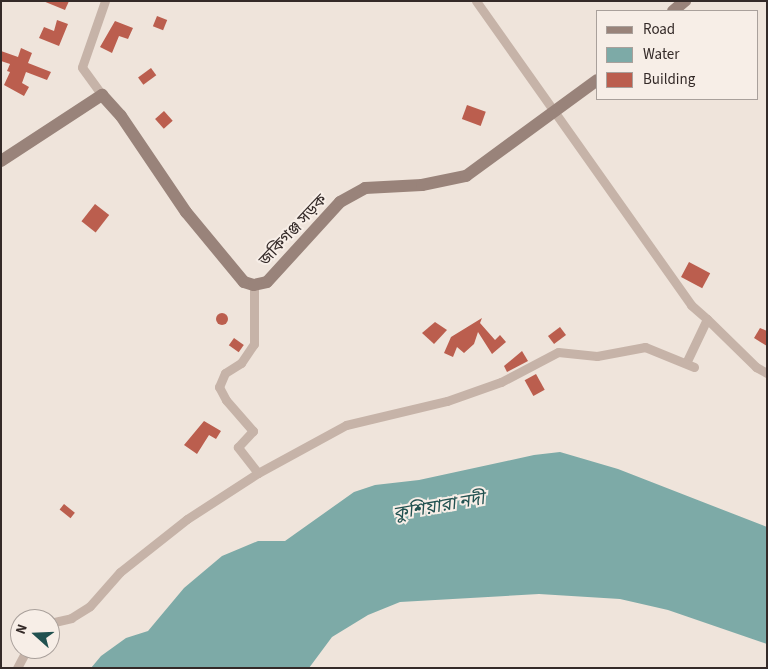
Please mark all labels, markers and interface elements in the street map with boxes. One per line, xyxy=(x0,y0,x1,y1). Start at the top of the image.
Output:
legend xyxy=(596,10,758,100)
text: Road xyxy=(643,19,675,40)
text: Water xyxy=(643,44,679,65)
text: Building xyxy=(643,69,695,90)
street label: জকিগঞ্জ সড়ক xyxy=(255,190,331,270)
water label: কুশিয়ারা নদী xyxy=(392,488,486,526)
north arrow xyxy=(10,609,60,659)
text: N xyxy=(11,621,33,637)

